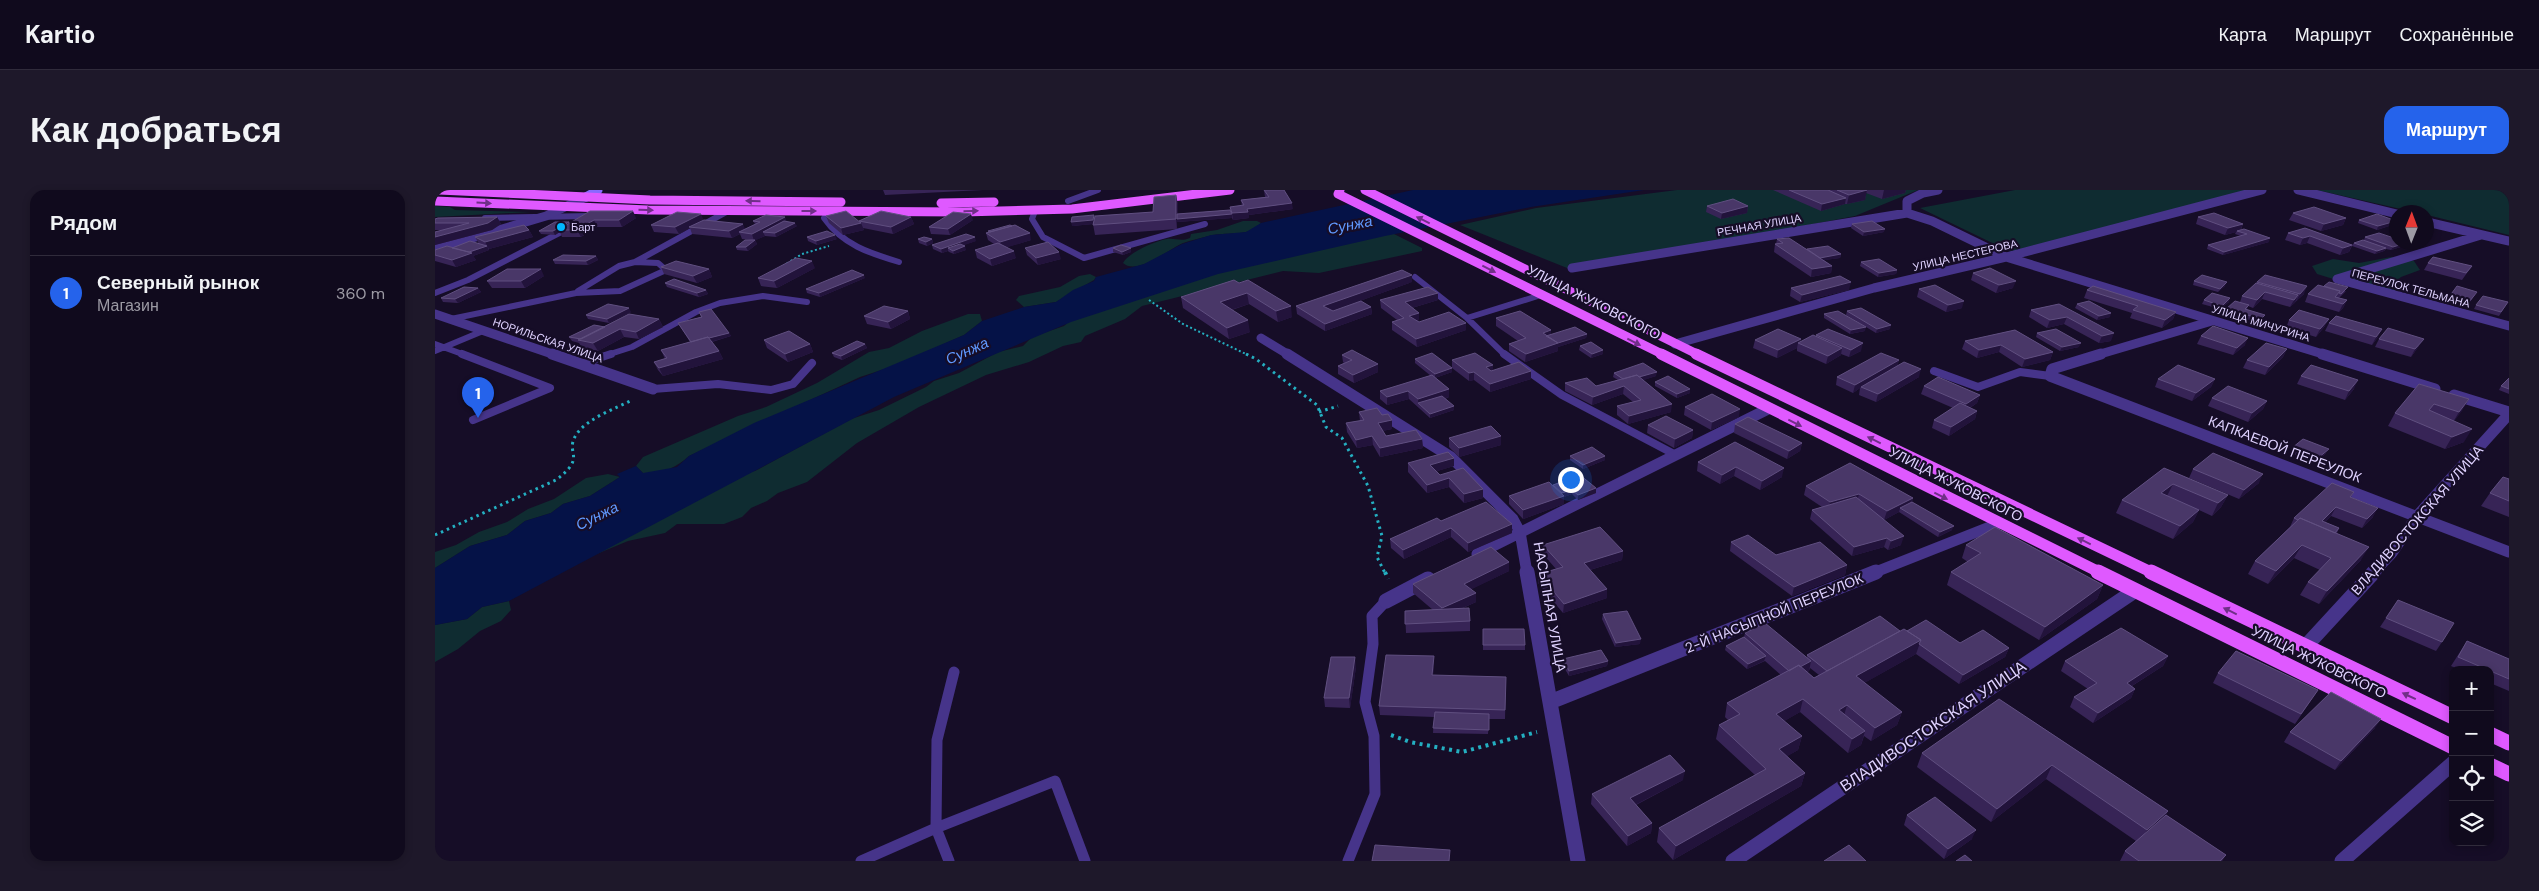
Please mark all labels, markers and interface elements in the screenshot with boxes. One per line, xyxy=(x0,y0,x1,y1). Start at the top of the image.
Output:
text: Kartio xyxy=(25,19,95,50)
text: Карта xyxy=(2219,23,2267,47)
text: Маршрут xyxy=(2295,23,2371,47)
text: Сохранённые xyxy=(2399,23,2514,47)
button: Маршрут xyxy=(2384,106,2509,154)
text: Как добраться xyxy=(30,107,282,153)
one-way arrow xyxy=(744,197,760,205)
one-way arrow xyxy=(476,200,492,208)
north arrow xyxy=(2389,205,2434,250)
one-way arrow xyxy=(638,206,654,214)
one-way arrow xyxy=(801,207,817,215)
one-way arrow xyxy=(963,207,979,215)
text: Рядом xyxy=(50,209,117,237)
water label: Сунжа xyxy=(1326,211,1374,239)
street label: РЕЧНАЯ УЛИЦА xyxy=(1716,211,1803,239)
one-way arrow xyxy=(1416,215,1430,223)
place label: Барт xyxy=(571,220,595,234)
marker: Барт xyxy=(555,221,567,233)
street label: УЛИЦА НЕСТЕРОВА xyxy=(1911,236,2019,274)
street label: УЛИЦА ЖУКОВСКОГО xyxy=(1524,260,1664,344)
one-way arrow xyxy=(1482,265,1497,273)
street label: ПЕРЕУЛОК ТЕЛЬМАНА xyxy=(2350,265,2472,311)
text: Северный рынок xyxy=(97,270,259,295)
text: 1 xyxy=(63,283,69,304)
text: 360 m xyxy=(336,283,385,304)
text: Магазин xyxy=(97,295,159,316)
street label: УЛИЦА МИЧУРИНА xyxy=(2210,301,2312,345)
street label: НОРИЛЬСКАЯ УЛИЦА xyxy=(491,315,606,366)
water label: Сунжа xyxy=(942,333,992,369)
one-way arrow xyxy=(1627,338,1642,346)
pin: 1 xyxy=(462,377,494,418)
street label: КАПКАЕВОЙ ПЕРЕУЛОК xyxy=(2206,411,2365,487)
one-way arrow xyxy=(1788,419,1803,427)
one-way arrow xyxy=(1867,436,1881,444)
street label: ВЛАДИВОСТОКСКАЯ УЛИЦА xyxy=(2347,441,2487,599)
street label: УЛИЦА ЖУКОВСКОГО xyxy=(1886,442,2026,526)
your location xyxy=(1558,467,1584,493)
one-way arrow xyxy=(1934,492,1948,500)
water label: Сунжа xyxy=(572,497,622,535)
one-way arrow xyxy=(2077,536,2091,544)
street label: НАСЫПНАЯ УЛИЦА xyxy=(1530,540,1570,674)
street label: 2-Й НАСЫПНОЙ ПЕРЕУЛОК xyxy=(1682,569,1867,657)
one-way arrow xyxy=(2223,607,2237,615)
street label: УЛИЦА ЖУКОВСКОГО xyxy=(2249,622,2389,703)
street label: ВЛАДИВОСТОКСКАЯ УЛИЦА xyxy=(1836,656,2030,796)
map controls xyxy=(2449,666,2494,846)
button: + xyxy=(2449,666,2494,711)
one-way arrow xyxy=(2402,691,2416,699)
button: − xyxy=(2449,711,2494,756)
button: locate xyxy=(2449,756,2494,801)
button: layers xyxy=(2449,801,2494,846)

